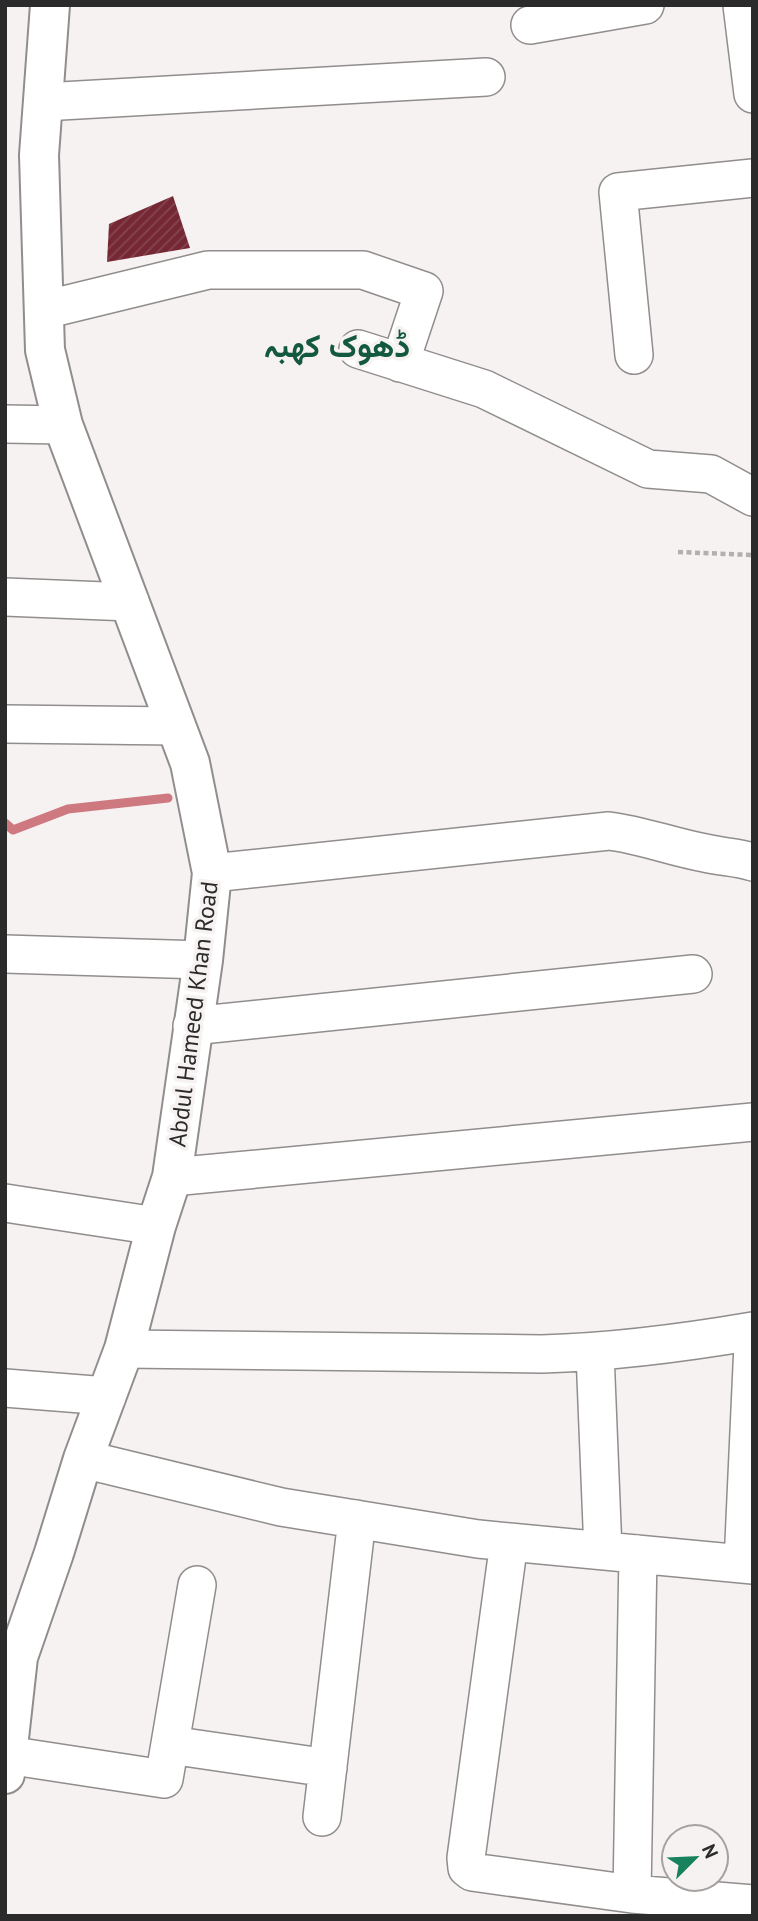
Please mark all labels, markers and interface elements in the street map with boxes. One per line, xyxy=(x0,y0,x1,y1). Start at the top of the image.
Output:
district label: ڈھوک کھبہ xyxy=(264,324,410,366)
street label: Abdul Hameed Khan Road xyxy=(161,879,225,1149)
north arrow xyxy=(660,1823,730,1893)
text: N xyxy=(697,1841,724,1862)

